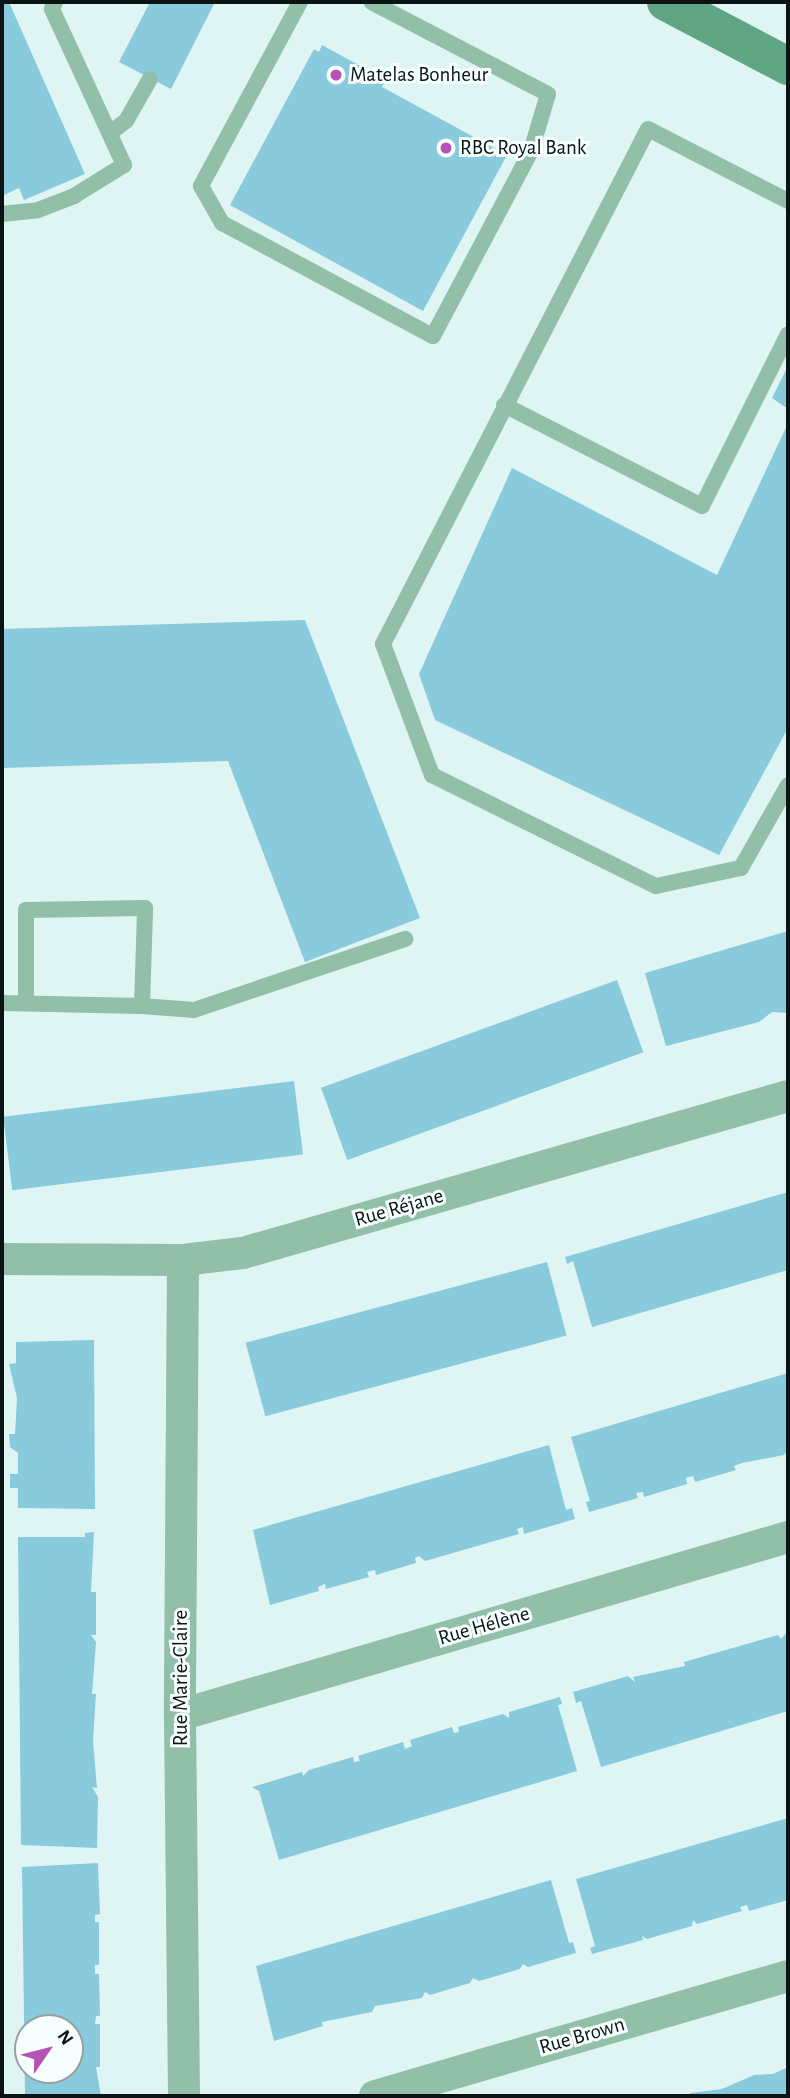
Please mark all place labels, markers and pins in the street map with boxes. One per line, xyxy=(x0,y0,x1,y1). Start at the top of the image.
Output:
place label: Matelas Bonheur xyxy=(350,62,488,88)
marker: Matelas Bonheur xyxy=(328,67,344,83)
place label: RBC Royal Bank xyxy=(460,135,586,161)
marker: RBC Royal Bank xyxy=(438,140,454,156)

